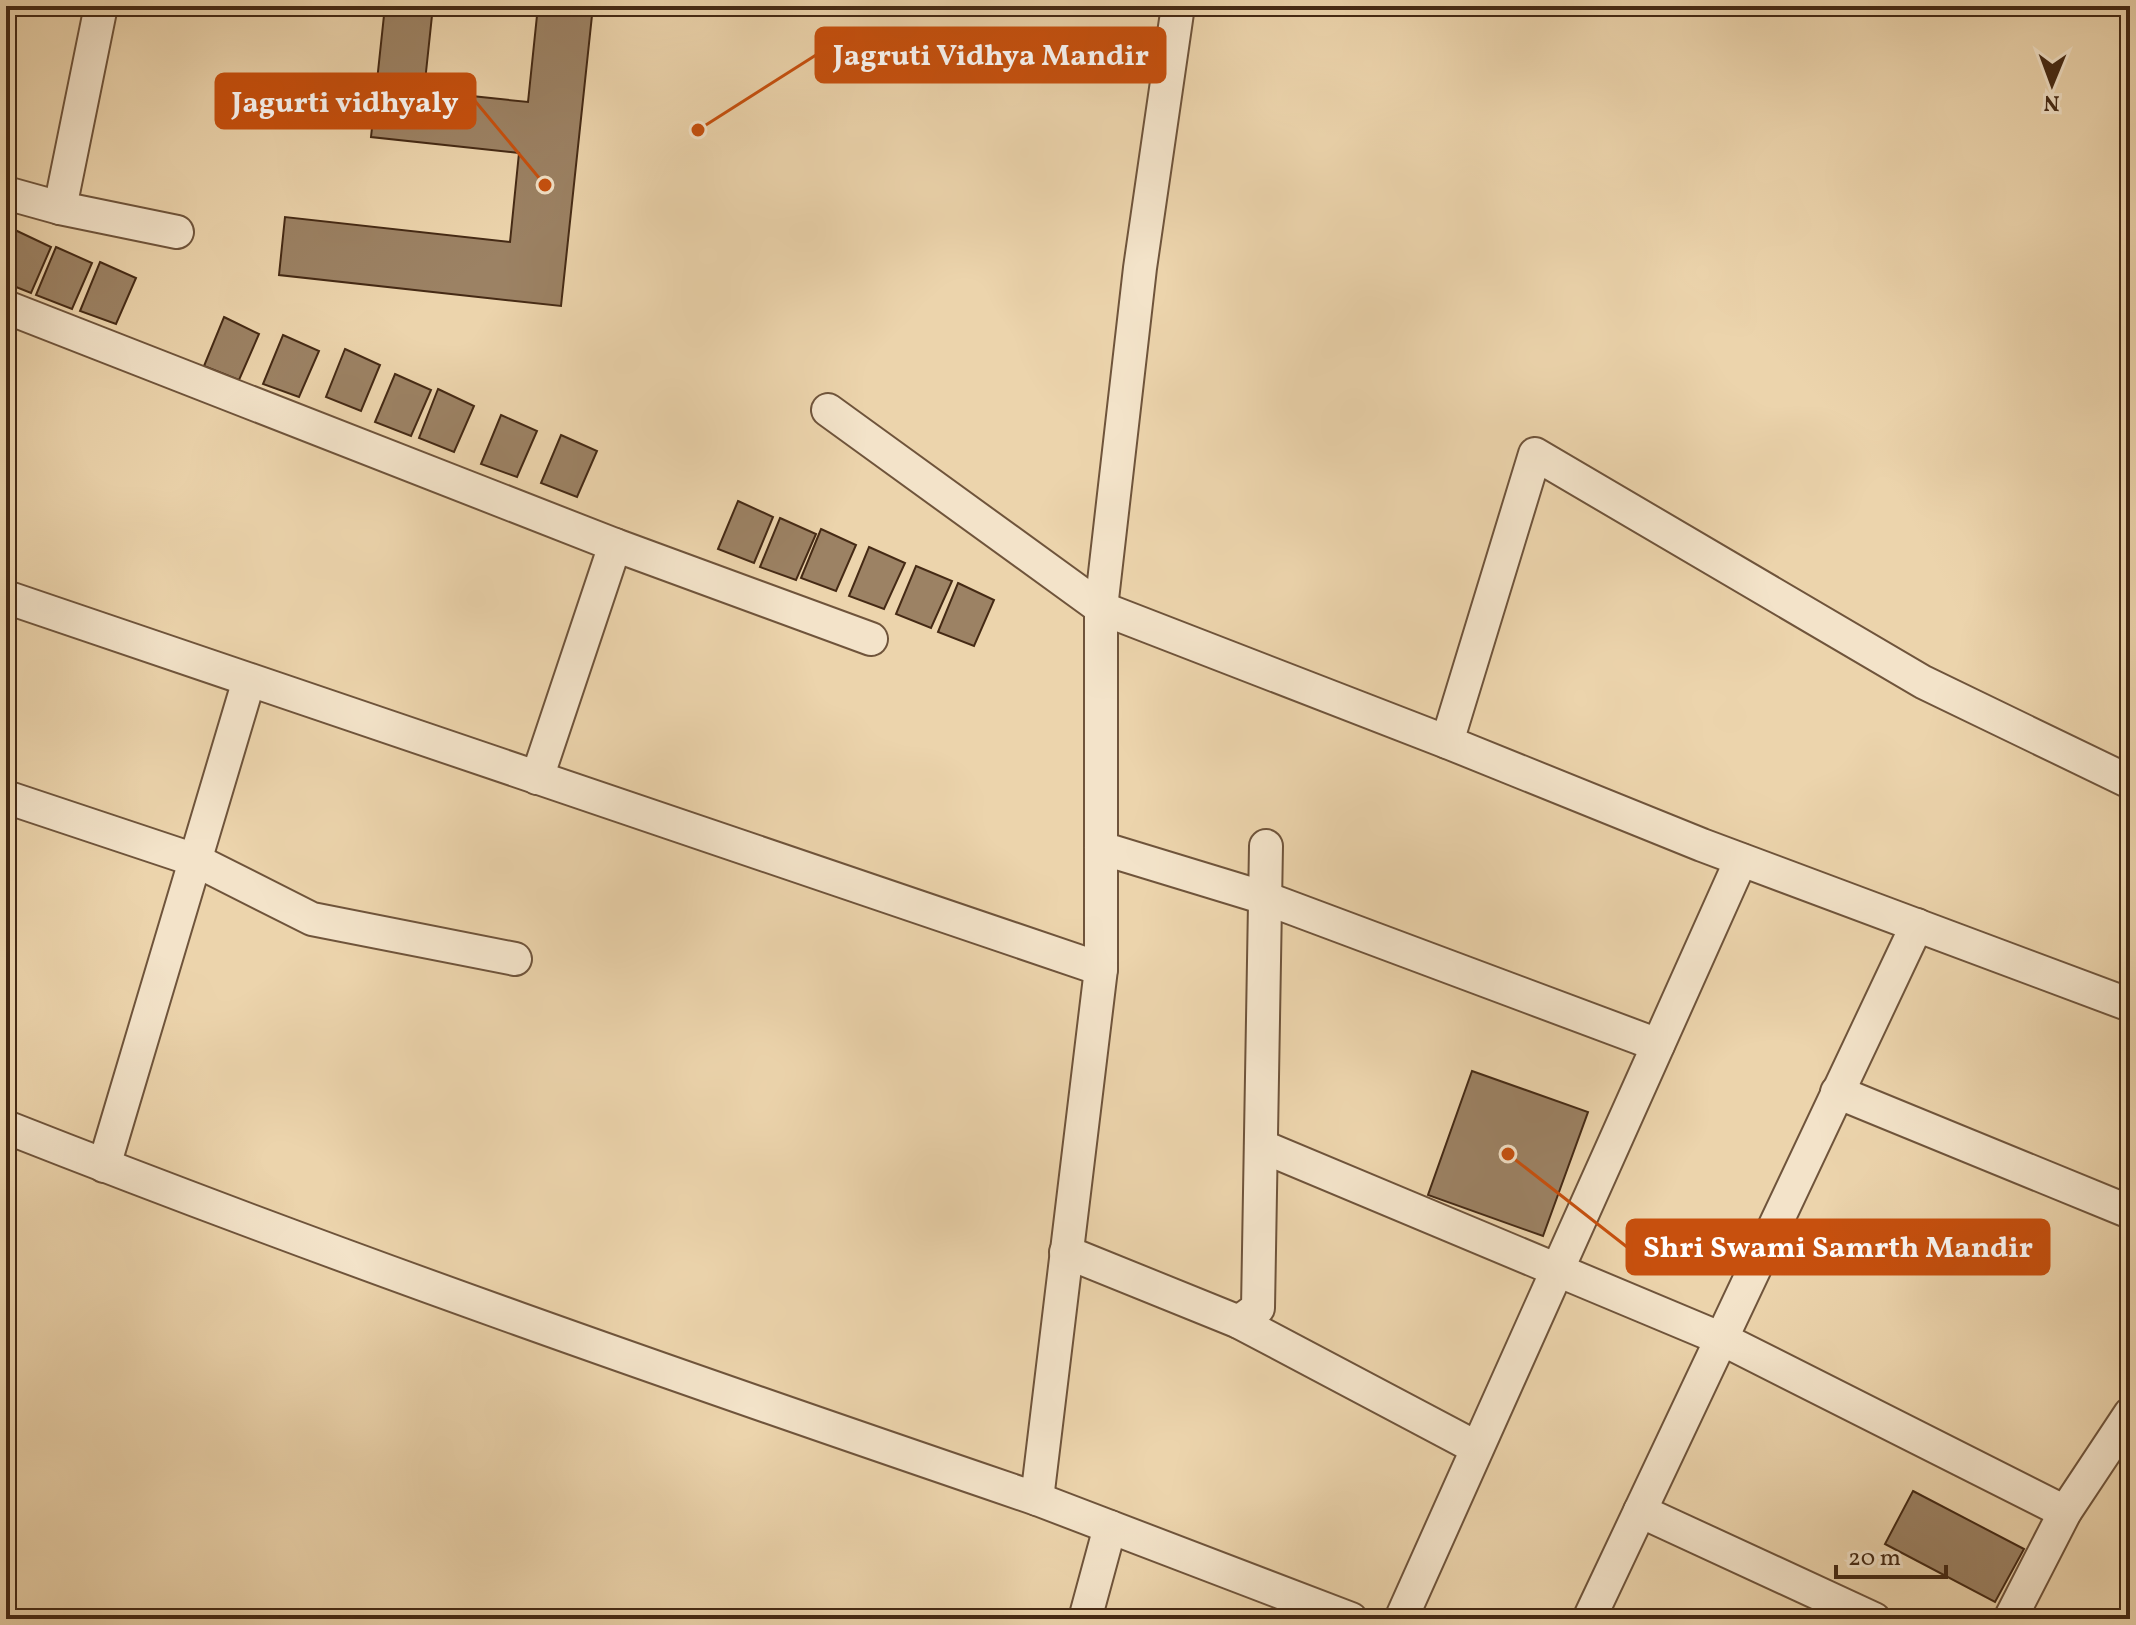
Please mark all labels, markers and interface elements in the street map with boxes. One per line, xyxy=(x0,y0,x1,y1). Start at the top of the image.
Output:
callout: Jagruti Vidhya Mandir xyxy=(816,28,1165,82)
text: Jagruti Vidhya Mandir xyxy=(832,36,1149,78)
north arrow xyxy=(2012,44,2092,124)
callout: Jagurti vidhyaly xyxy=(216,74,475,128)
text: Jagurti vidhyaly xyxy=(231,83,459,125)
text: N xyxy=(2043,86,2060,117)
callout: Shri Swami Samrth Mandir xyxy=(1627,1220,2049,1274)
text: Shri Swami Samrth Mandir xyxy=(1643,1228,2033,1270)
scale bar xyxy=(1836,1529,1946,1579)
text: 20 m xyxy=(1848,1542,1901,1576)

